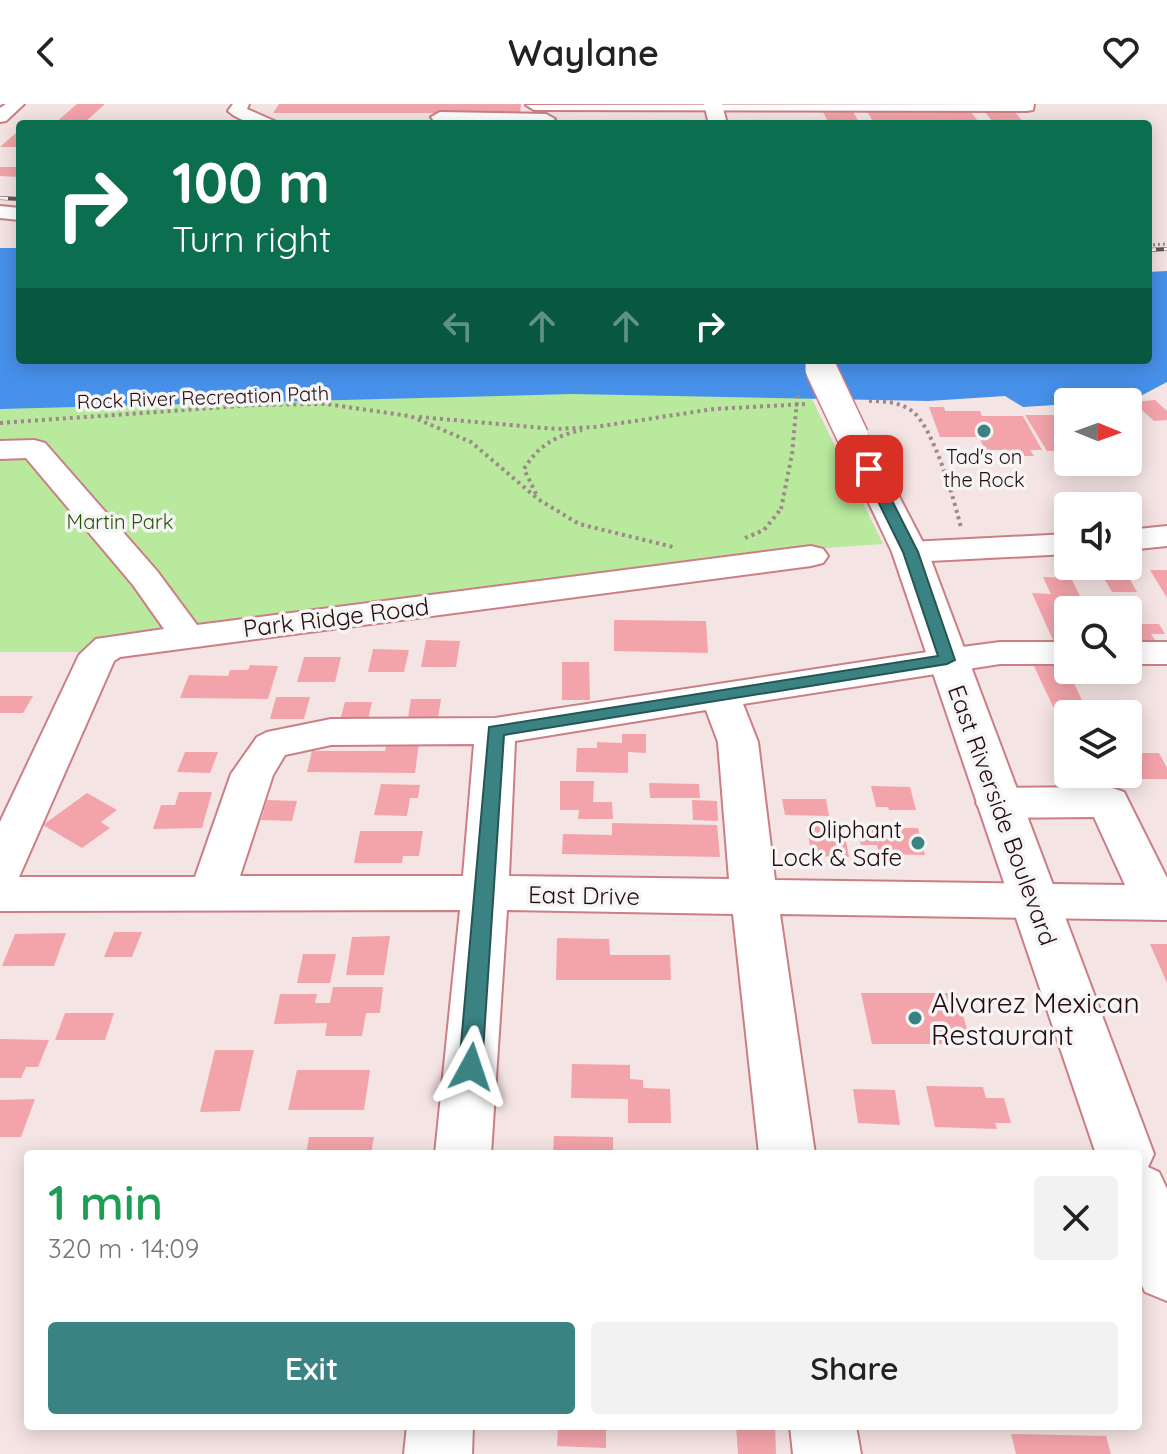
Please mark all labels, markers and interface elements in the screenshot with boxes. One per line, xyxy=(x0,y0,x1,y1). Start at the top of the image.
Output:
icon: back xyxy=(24,30,68,74)
text: Waylane xyxy=(508,30,659,75)
icon: heart xyxy=(1099,30,1143,74)
text: 100 m xyxy=(172,147,330,217)
icon: right xyxy=(40,152,144,256)
text: Turn right xyxy=(172,216,331,261)
icon: left xyxy=(436,304,480,348)
icon: ahead xyxy=(520,304,564,348)
icon: ahead xyxy=(604,304,648,348)
icon: right xyxy=(688,304,732,348)
street label: Rock River Recreation Path xyxy=(76,380,330,414)
north arrow xyxy=(1054,388,1142,476)
map controls xyxy=(1054,388,1142,788)
marker: Tad's on the Rock xyxy=(975,422,993,440)
pin xyxy=(835,435,903,503)
place label: Tad's on the Rock xyxy=(943,444,1025,492)
icon: arrive xyxy=(847,447,891,491)
button: sound xyxy=(1054,492,1142,580)
park label: Martin Park xyxy=(67,509,173,534)
street label: Park Ridge Road xyxy=(241,591,431,643)
button: search xyxy=(1054,596,1142,684)
street label: East Riverside Boulevard xyxy=(942,681,1064,949)
button: layers xyxy=(1054,700,1142,788)
place label: Oliphant Lock & Safe xyxy=(771,814,902,872)
marker: Oliphant Lock & Safe xyxy=(909,834,927,852)
street label: East Drive xyxy=(528,879,640,911)
place label: Alvarez Mexican Restaurant xyxy=(931,985,1140,1052)
marker: Alvarez Mexican Restaurant xyxy=(906,1009,924,1027)
position arrow xyxy=(429,1025,513,1109)
text: 1 min xyxy=(48,1172,163,1232)
button: close xyxy=(1034,1176,1118,1260)
text: 320 m · 14:09 xyxy=(48,1232,199,1265)
button: Exit xyxy=(48,1322,575,1414)
button: Share xyxy=(591,1322,1118,1414)

